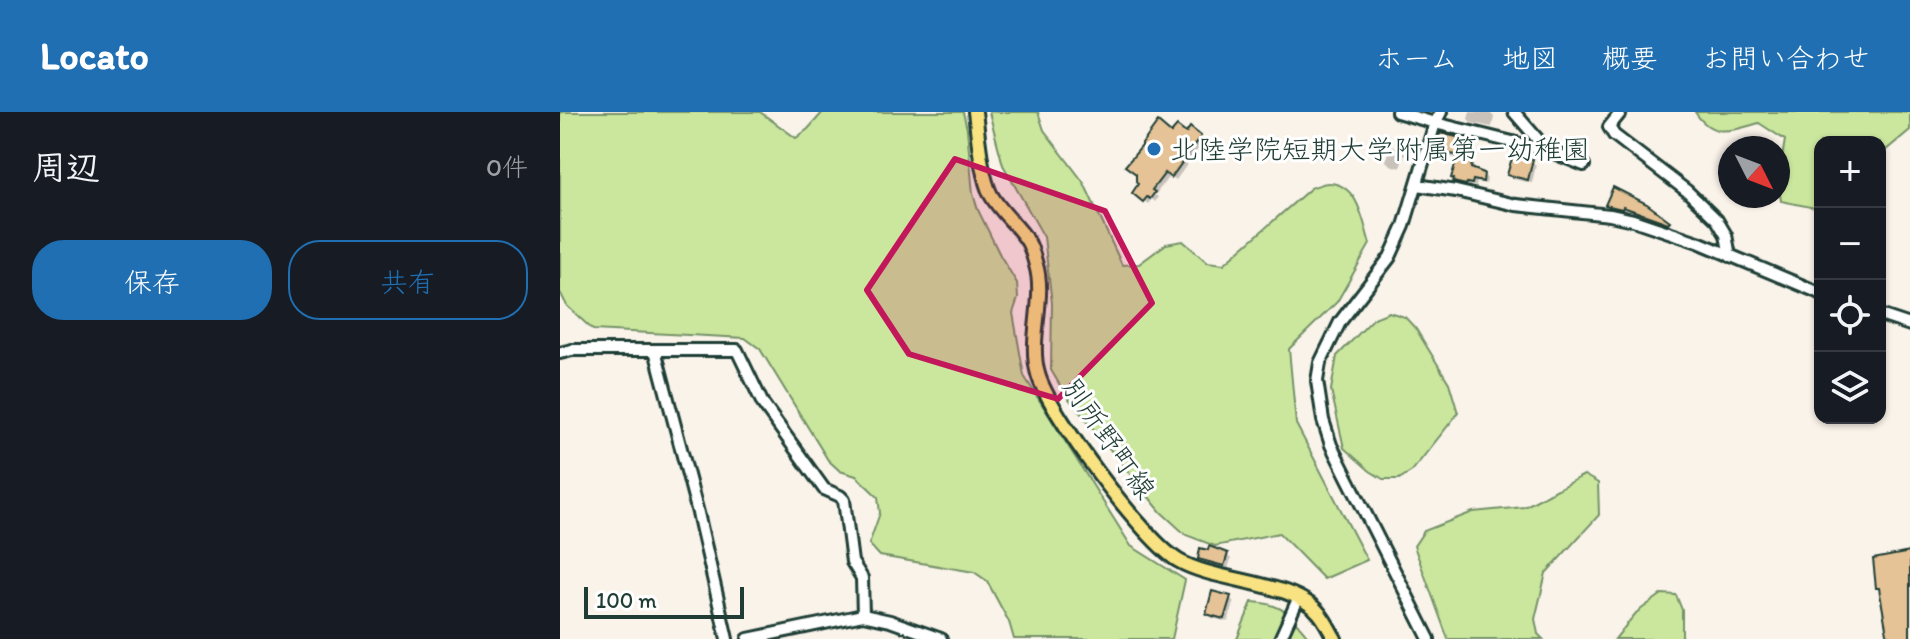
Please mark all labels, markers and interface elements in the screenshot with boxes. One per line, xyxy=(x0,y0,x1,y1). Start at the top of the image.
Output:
text: Locato xyxy=(40,33,149,79)
text: ホーム xyxy=(1375,41,1458,75)
text: 地図 xyxy=(1502,41,1558,75)
text: 概要 xyxy=(1602,41,1658,75)
text: お問い合わせ xyxy=(1702,41,1870,75)
place label: 北陸学院短期大学附属第一幼稚園 xyxy=(1170,132,1590,166)
north arrow xyxy=(1718,136,1790,208)
map controls xyxy=(1814,136,1886,424)
button: + xyxy=(1814,136,1886,208)
marker: 北陸学院短期大学附属第一幼稚園 xyxy=(1145,140,1163,158)
text: 周辺 xyxy=(32,147,100,188)
text: 0件 xyxy=(486,151,528,183)
button: − xyxy=(1814,208,1886,280)
button: 保存 xyxy=(32,240,272,320)
button: 共有 xyxy=(288,240,528,320)
button: locate xyxy=(1814,280,1886,352)
button: layers xyxy=(1814,352,1886,424)
street label: 別所野町線 xyxy=(1055,371,1163,505)
scale bar xyxy=(584,583,744,619)
text: 100 m xyxy=(596,587,657,614)

